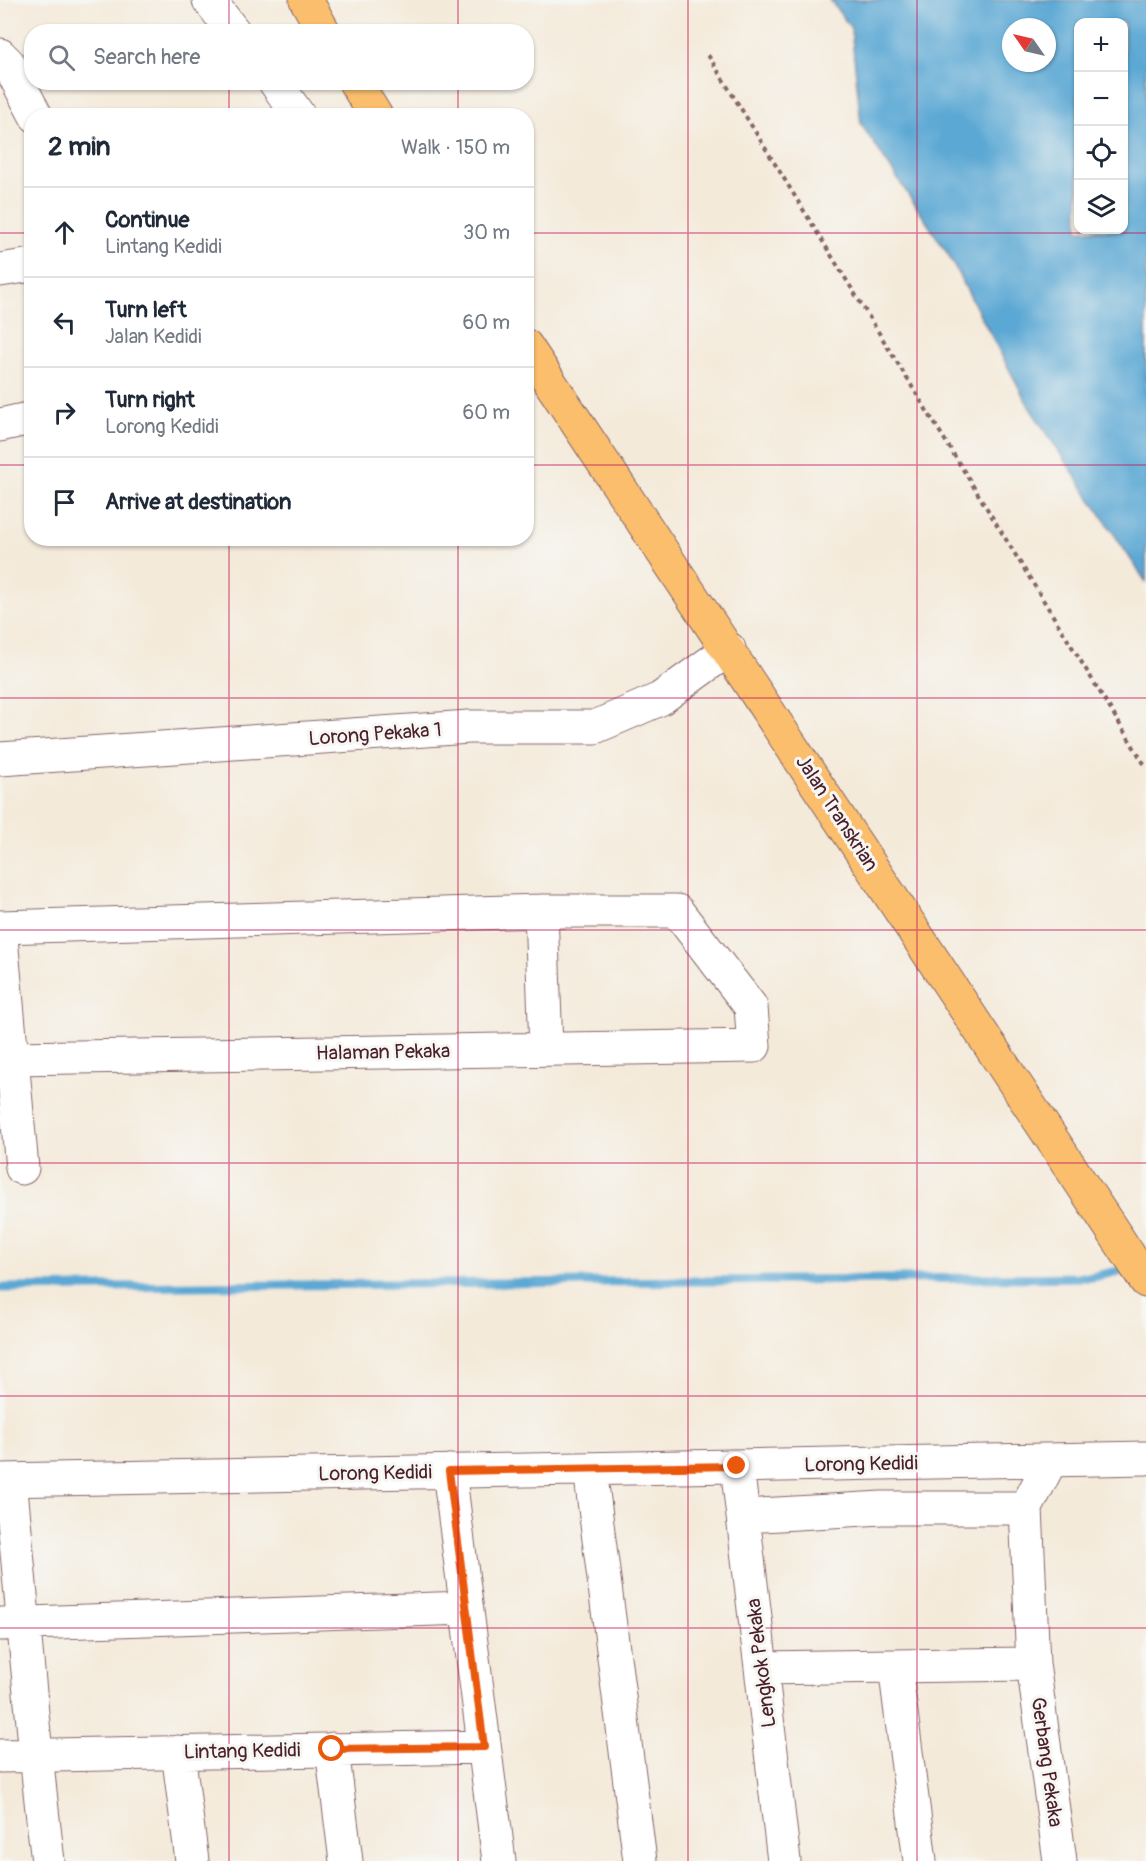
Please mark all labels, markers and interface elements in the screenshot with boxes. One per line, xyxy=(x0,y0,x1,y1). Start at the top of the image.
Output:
north arrow xyxy=(1002,18,1056,72)
map controls xyxy=(1074,18,1128,234)
button: + xyxy=(1074,18,1128,72)
search box xyxy=(24,24,534,90)
icon: search xyxy=(45,41,78,74)
text: Search here xyxy=(93,43,200,71)
button: − xyxy=(1074,72,1128,126)
button: locate xyxy=(1074,126,1128,180)
text: 2 min xyxy=(48,131,110,163)
text: Walk · 150 m xyxy=(401,135,510,160)
button: layers xyxy=(1074,180,1128,234)
text: Continue xyxy=(105,206,189,234)
icon: ahead xyxy=(48,216,81,249)
text: 30 m xyxy=(463,220,510,245)
text: Lintang Kedidi xyxy=(105,234,222,259)
text: Turn left xyxy=(105,296,187,324)
icon: left xyxy=(48,306,81,339)
text: 60 m xyxy=(463,310,510,335)
text: Jalan Kedidi xyxy=(105,324,202,349)
text: Turn right xyxy=(105,386,195,414)
icon: right xyxy=(48,396,81,429)
text: 60 m xyxy=(463,400,510,425)
text: Lorong Kedidi xyxy=(105,414,219,439)
icon: arrive xyxy=(48,486,81,519)
text: Arrive at destination xyxy=(105,488,291,516)
street label: Lorong Pekaka 1 xyxy=(308,717,442,751)
street label: Jalan Transkrian xyxy=(790,750,884,876)
street label: Halaman Pekaka xyxy=(316,1038,450,1066)
street label: Lorong Kedidi xyxy=(804,1451,918,1477)
route end xyxy=(723,1452,749,1478)
street label: Lorong Kedidi xyxy=(318,1460,432,1486)
street label: Lengkok Pekaka xyxy=(741,1597,781,1729)
street label: Gerbang Pekaka xyxy=(1026,1696,1068,1828)
route start xyxy=(318,1735,344,1761)
street label: Lintang Kedidi xyxy=(183,1737,301,1765)

